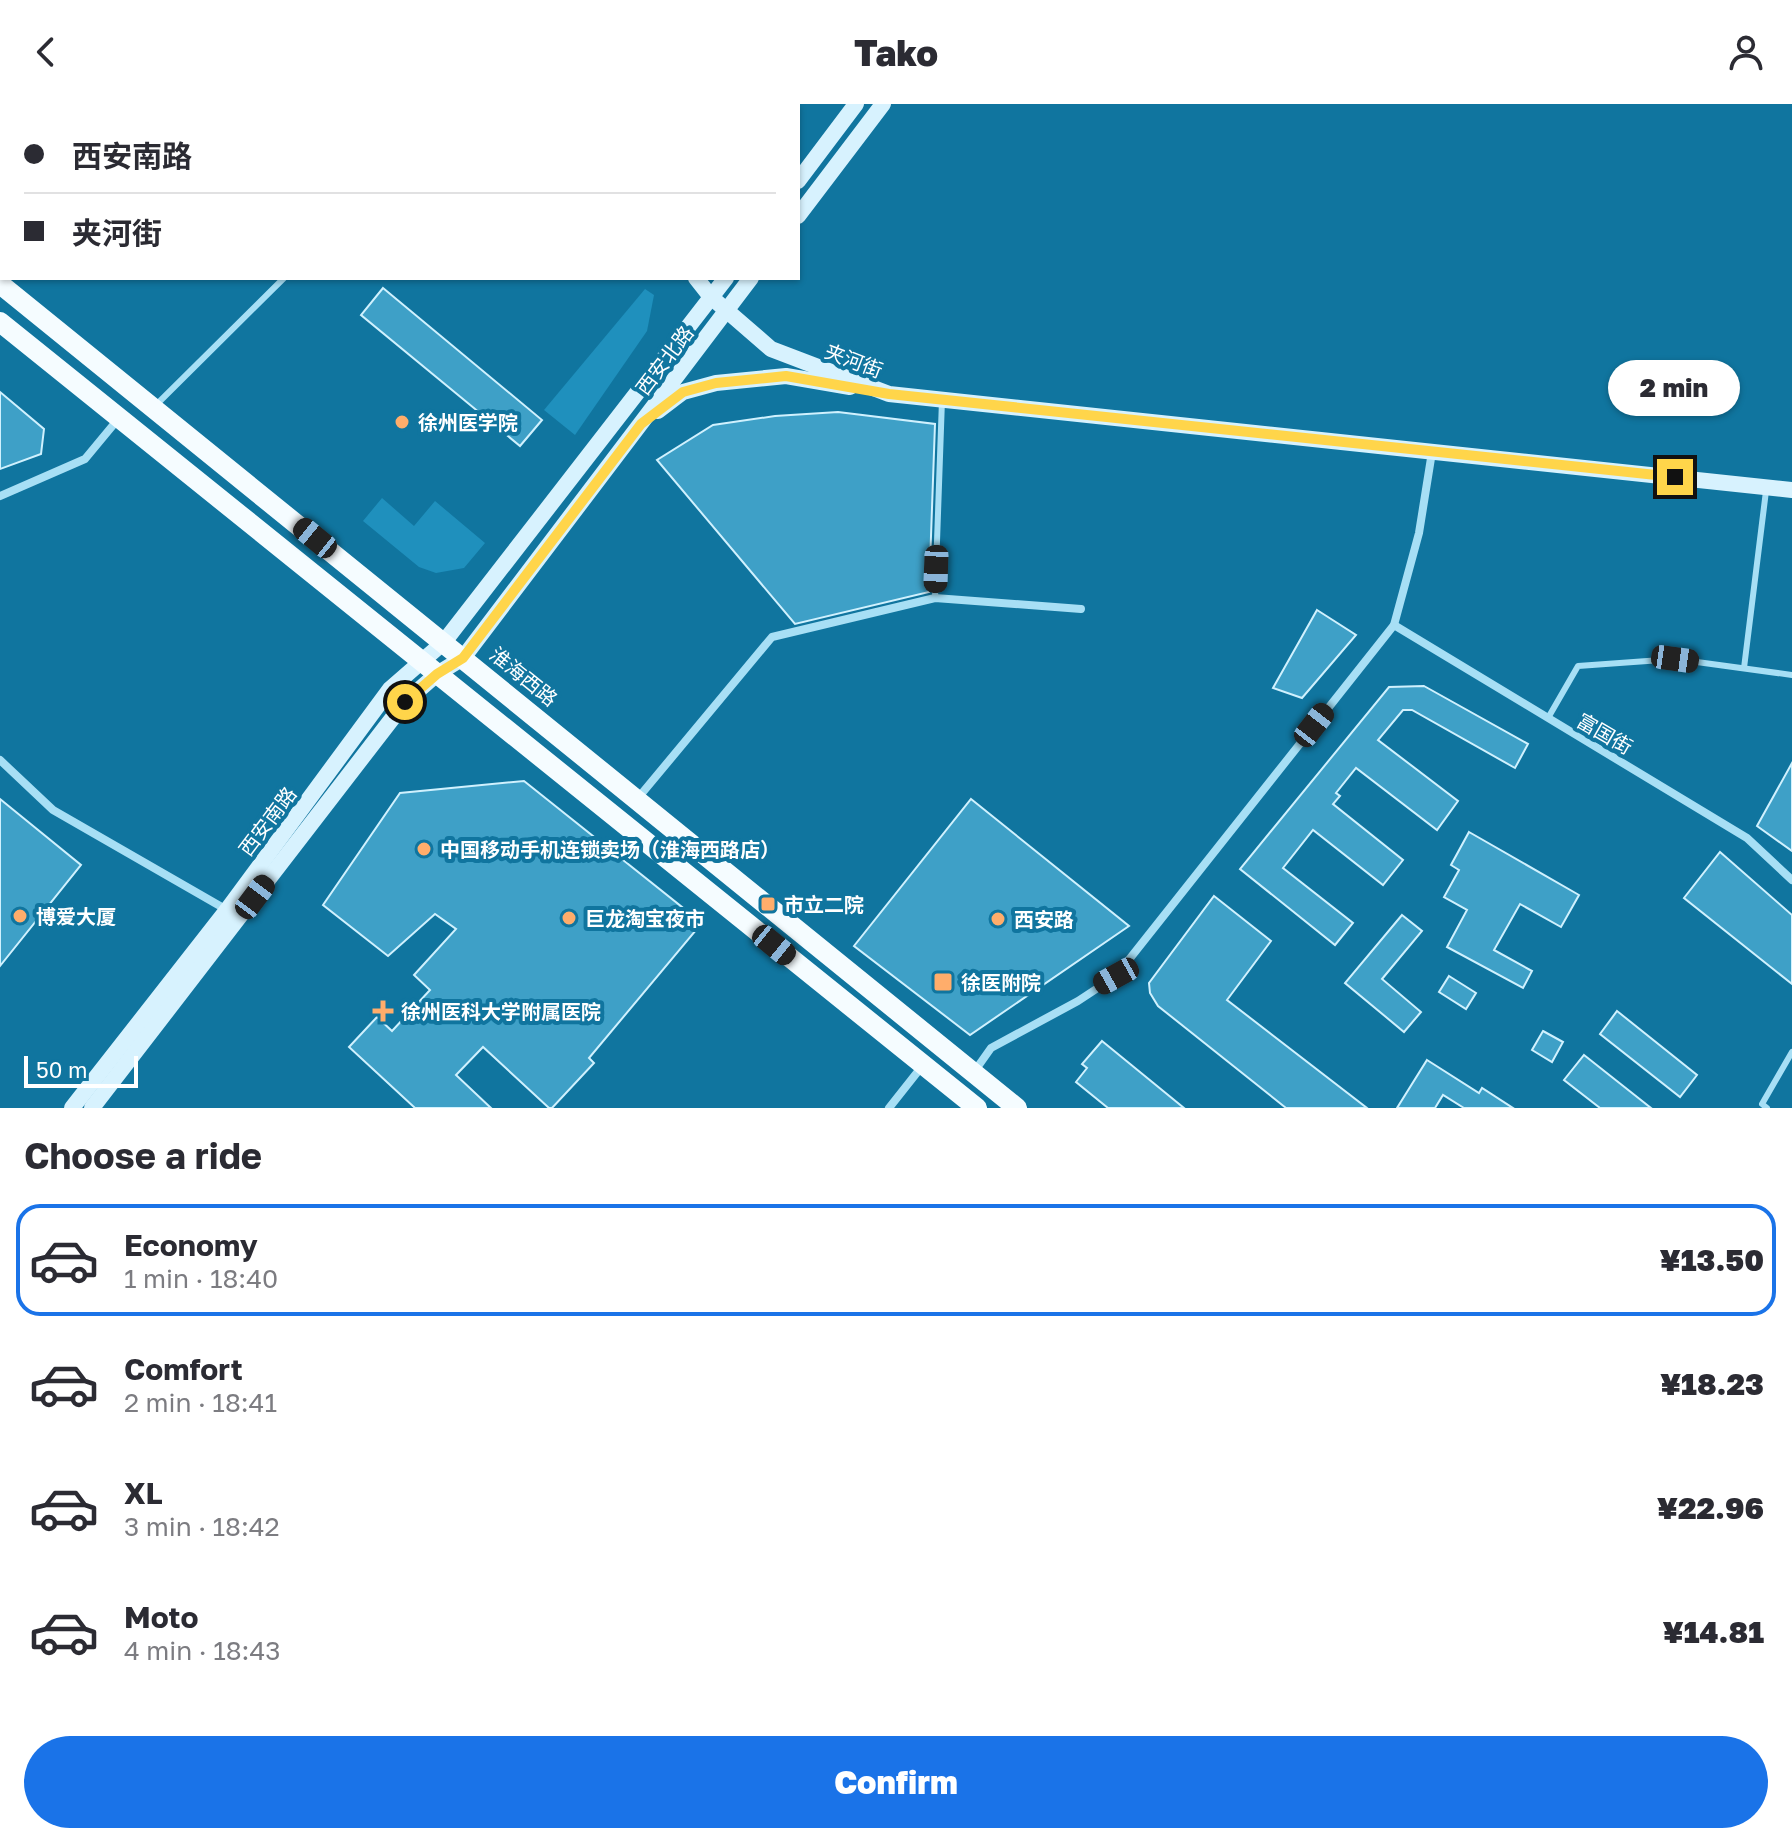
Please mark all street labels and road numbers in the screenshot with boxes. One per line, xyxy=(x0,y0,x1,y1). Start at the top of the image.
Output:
street label: 西安北路 xyxy=(630,321,698,399)
street label: 夹河街 xyxy=(822,338,886,382)
street label: 淮海西路 xyxy=(485,642,563,710)
street label: 富国街 xyxy=(1573,708,1637,758)
street label: 西安南路 xyxy=(233,782,301,860)

